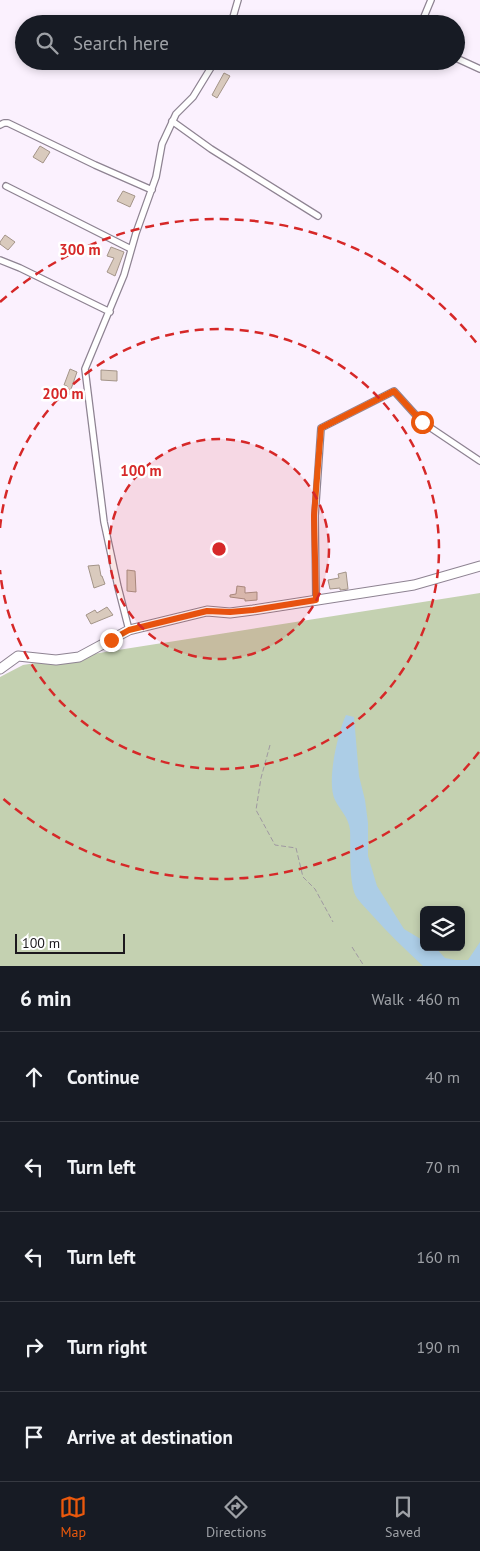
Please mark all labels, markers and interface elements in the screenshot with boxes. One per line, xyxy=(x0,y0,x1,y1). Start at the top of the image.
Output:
search box xyxy=(15,15,465,70)
icon: search xyxy=(33,29,61,57)
text: Search here xyxy=(73,31,169,55)
text: 300 m xyxy=(59,240,101,259)
text: 200 m xyxy=(42,384,84,403)
route start xyxy=(411,411,434,434)
text: 100 m xyxy=(120,461,162,480)
centre of rings xyxy=(210,540,228,558)
route end xyxy=(100,629,123,652)
map controls xyxy=(420,906,465,951)
button: layers xyxy=(420,906,465,951)
scale bar xyxy=(15,931,125,954)
text: 100 m xyxy=(22,934,60,952)
text: 6 min xyxy=(20,985,71,1012)
text: Walk · 460 m xyxy=(371,989,460,1009)
icon: ahead xyxy=(20,1063,48,1091)
text: Continue xyxy=(67,1065,139,1089)
text: 40 m xyxy=(425,1067,460,1087)
icon: left xyxy=(20,1153,48,1181)
text: Turn left xyxy=(67,1155,136,1179)
text: 70 m xyxy=(425,1157,460,1177)
icon: left xyxy=(20,1243,48,1271)
text: Turn left xyxy=(67,1245,136,1269)
text: 160 m xyxy=(417,1247,460,1267)
icon: right xyxy=(20,1333,48,1361)
text: Turn right xyxy=(67,1335,147,1359)
text: 190 m xyxy=(417,1337,460,1357)
icon: arrive xyxy=(20,1423,48,1451)
text: Arrive at destination xyxy=(67,1425,233,1449)
tab: Map xyxy=(59,1493,87,1541)
tab: Directions xyxy=(206,1493,266,1541)
tab: Saved xyxy=(385,1493,421,1541)

